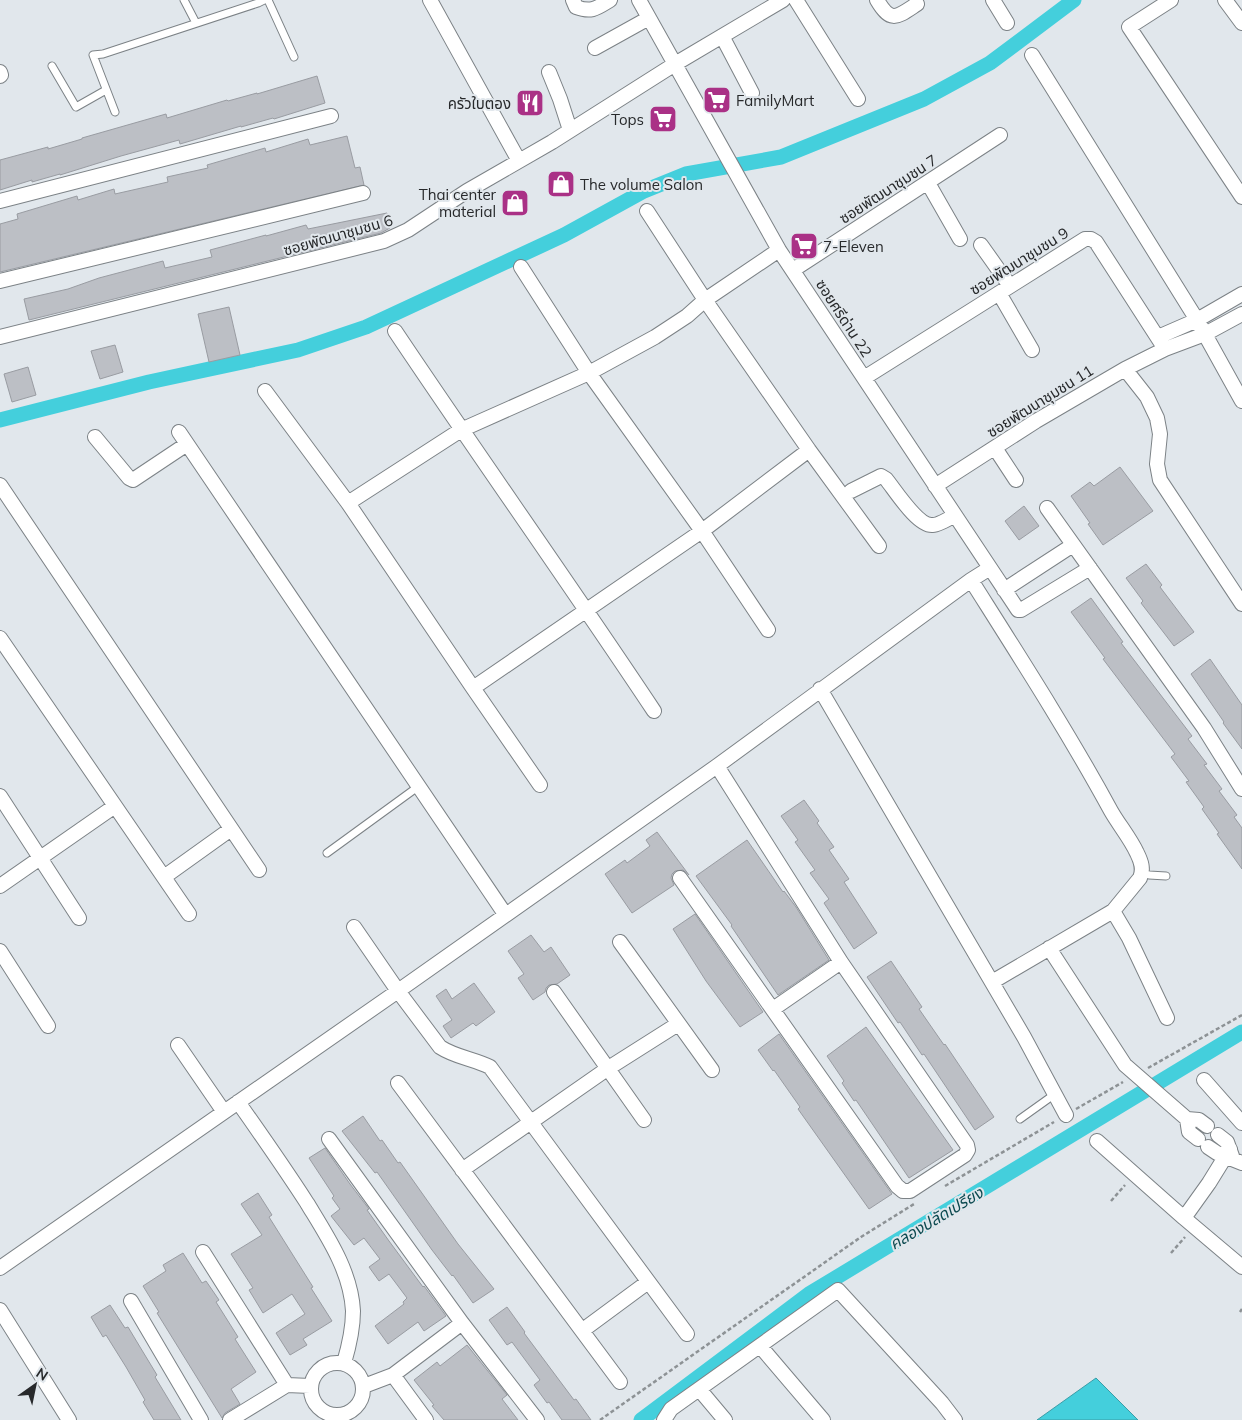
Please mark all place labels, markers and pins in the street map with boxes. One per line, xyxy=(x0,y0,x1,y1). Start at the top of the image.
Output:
supermarket icon: FamilyMart xyxy=(702,85,732,115)
restaurant icon: ครัวใบตอง xyxy=(515,88,545,118)
place label: FamilyMart xyxy=(736,91,814,110)
place label: ครัวใบตอง xyxy=(448,94,511,113)
supermarket icon: Tops xyxy=(648,104,678,134)
place label: Tops xyxy=(611,110,644,129)
shop icon: The volume Salon xyxy=(546,169,576,199)
place label: The volume Salon xyxy=(580,175,703,194)
place label: Thai center material xyxy=(419,185,497,221)
shop icon: Thai center material xyxy=(500,188,530,218)
supermarket icon: 7-Eleven xyxy=(789,231,819,261)
place label: 7-Eleven xyxy=(823,237,884,256)

